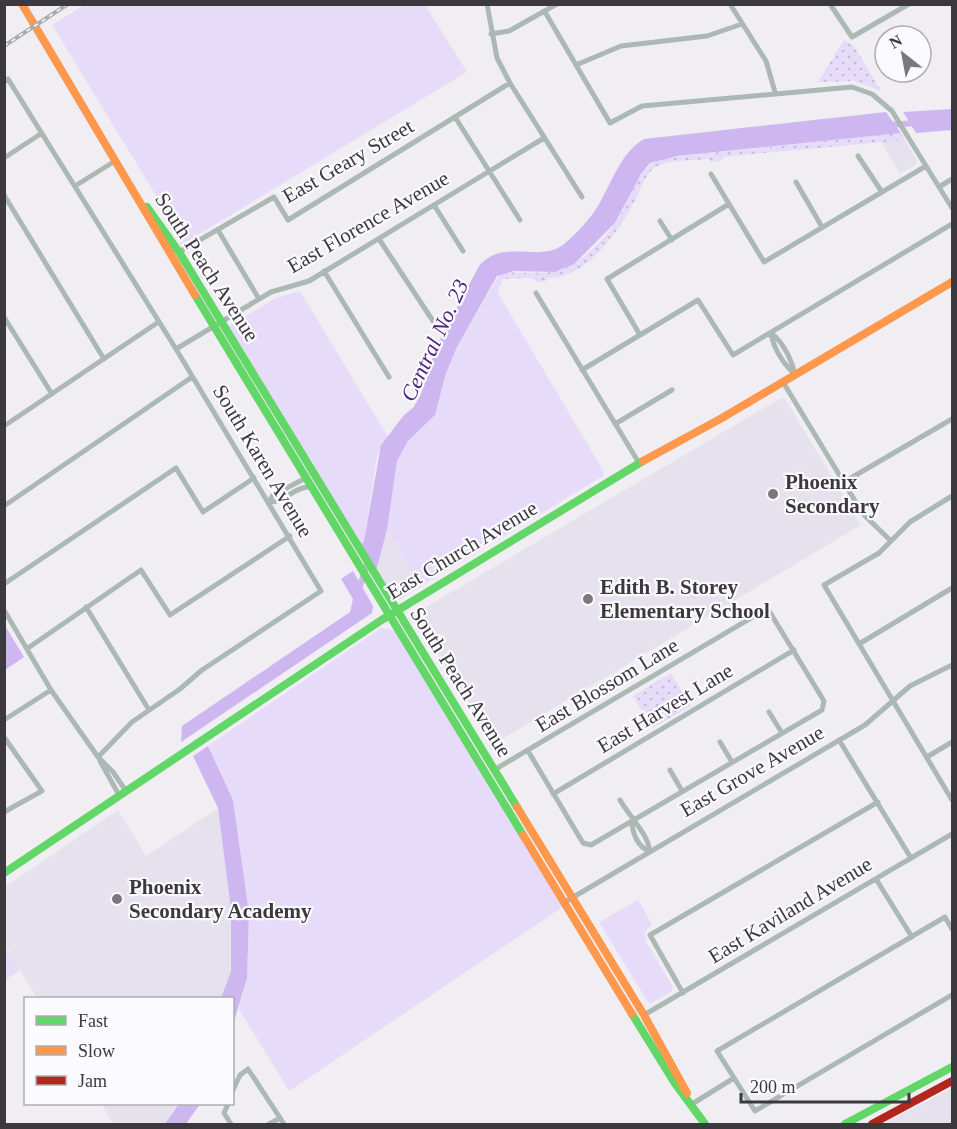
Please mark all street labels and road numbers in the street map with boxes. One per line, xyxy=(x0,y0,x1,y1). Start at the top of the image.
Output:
street label: East Geary Street xyxy=(278,114,418,208)
street label: East Florence Avenue xyxy=(283,166,453,278)
street label: South Peach Avenue xyxy=(150,188,264,346)
street label: South Karen Avenue xyxy=(208,381,318,541)
street label: East Church Avenue xyxy=(382,496,542,604)
street label: South Peach Avenue xyxy=(405,603,517,761)
street label: East Blossom Lane xyxy=(531,633,683,737)
street label: East Harvest Lane xyxy=(593,658,737,758)
street label: East Grove Avenue xyxy=(676,720,828,822)
street label: East Kaviland Avenue xyxy=(704,852,876,968)

